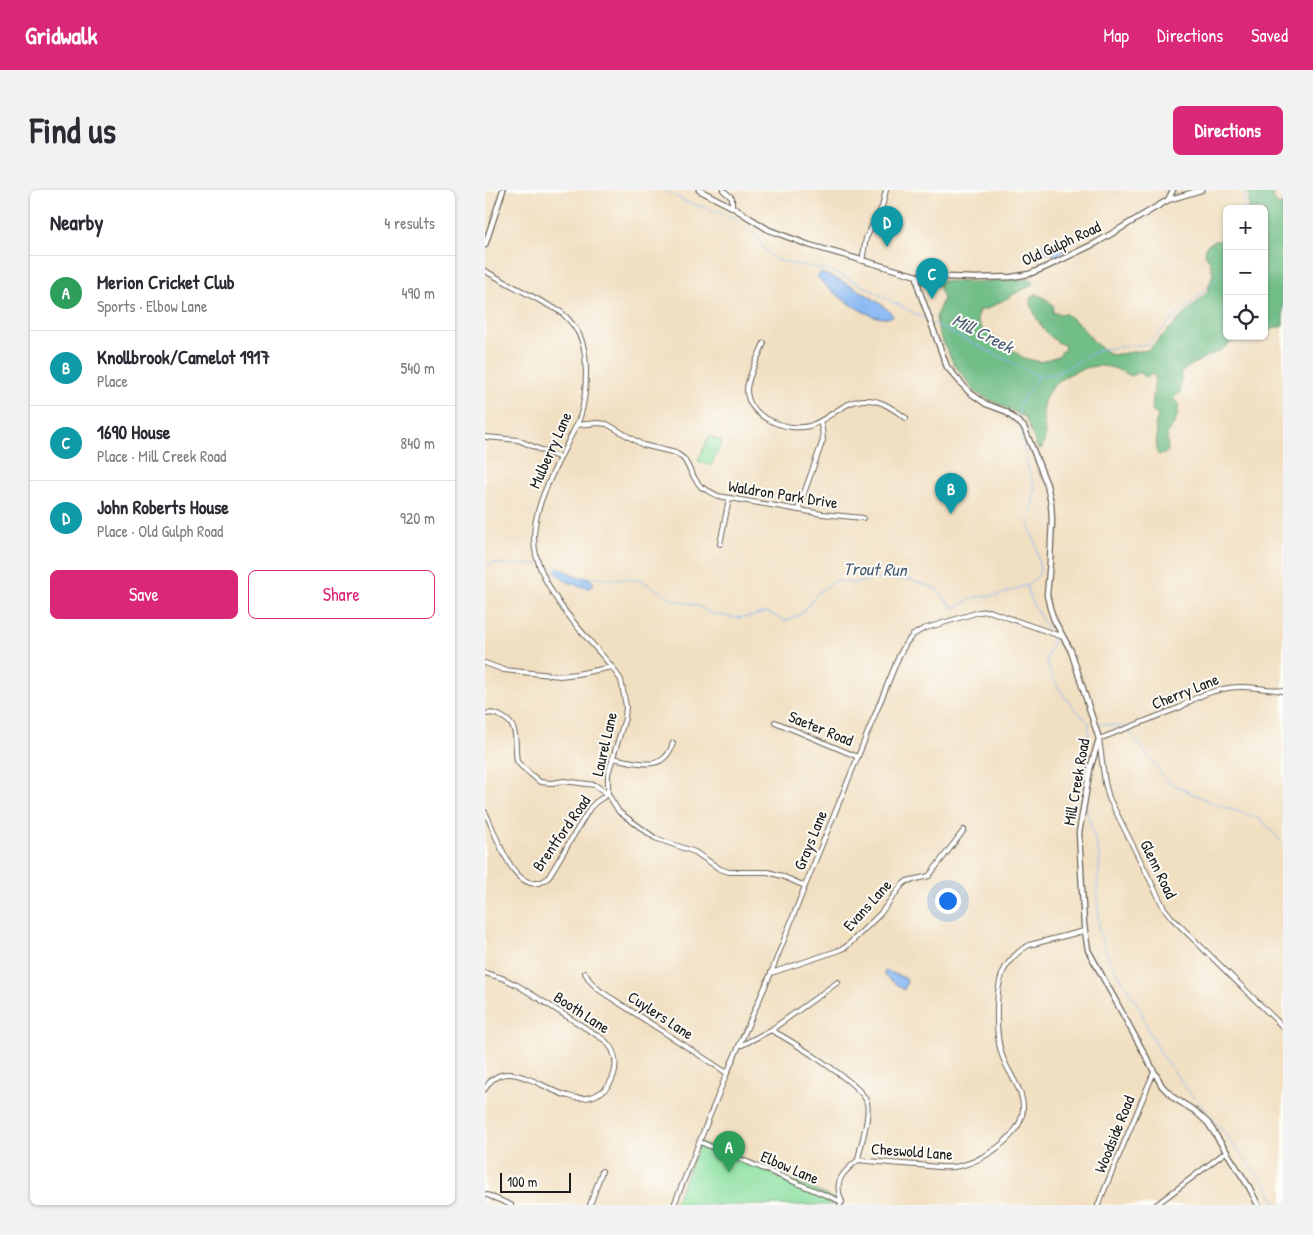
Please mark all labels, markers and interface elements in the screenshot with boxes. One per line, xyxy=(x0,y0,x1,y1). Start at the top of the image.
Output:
text: Gridwalk xyxy=(25,19,97,51)
text: Map xyxy=(1104,23,1129,48)
text: Directions xyxy=(1157,23,1223,48)
text: Saved xyxy=(1251,23,1288,48)
button: Directions xyxy=(1173,106,1283,155)
text: Find us xyxy=(30,107,116,154)
map controls xyxy=(1223,205,1268,340)
button: + xyxy=(1223,205,1268,250)
pin: D xyxy=(871,206,903,247)
text: Nearby xyxy=(50,208,103,237)
text: 4 results xyxy=(384,212,435,234)
street label: Old Gulph Road xyxy=(1018,215,1104,271)
button: − xyxy=(1223,250,1268,295)
pin: C xyxy=(916,258,948,299)
text: Merion Cricket Club xyxy=(97,269,235,295)
text: A xyxy=(62,282,70,304)
text: 490 m xyxy=(401,282,435,304)
text: Sports · Elbow Lane xyxy=(97,295,207,317)
button: locate xyxy=(1223,295,1268,340)
water label: Mill Creek xyxy=(948,307,1019,360)
text: Knollbrook/Camelot 1917 xyxy=(97,344,270,370)
text: B xyxy=(62,357,70,379)
text: 540 m xyxy=(401,357,435,379)
text: Place xyxy=(97,370,128,392)
street label: Mulberry Lane xyxy=(523,408,577,492)
text: 1690 House xyxy=(97,419,170,445)
text: C xyxy=(62,432,70,454)
text: 840 m xyxy=(400,432,435,454)
text: Place · Mill Creek Road xyxy=(97,445,226,467)
pin: B xyxy=(935,473,967,514)
street label: Waldron Park Drive xyxy=(727,474,840,514)
text: John Roberts House xyxy=(97,494,229,520)
text: D xyxy=(62,507,70,529)
text: 920 m xyxy=(400,507,435,529)
text: Place · Old Gulph Road xyxy=(97,520,223,542)
water label: Trout Run xyxy=(843,556,909,582)
button: Save xyxy=(50,570,238,619)
button: Share xyxy=(248,570,435,619)
street label: Cherry Lane xyxy=(1148,667,1222,714)
street label: Saeter Road xyxy=(785,705,857,751)
street label: Laurel Lane xyxy=(586,709,622,778)
street label: Mill Creek Road xyxy=(1058,737,1094,827)
street label: Brentford Road xyxy=(527,791,595,875)
street label: Grays Lane xyxy=(788,806,832,873)
street label: Glenn Road xyxy=(1135,836,1183,902)
street label: Evans Lane xyxy=(838,874,897,936)
your location xyxy=(935,888,961,914)
street label: Booth Lane xyxy=(550,986,615,1039)
street label: Cuylers Lane xyxy=(624,986,699,1045)
street label: Woodside Road xyxy=(1089,1092,1139,1176)
pin: A xyxy=(713,1131,745,1172)
street label: Cheswold Lane xyxy=(870,1137,954,1165)
street label: Elbow Lane xyxy=(757,1145,823,1189)
scale bar xyxy=(500,1170,571,1193)
text: 100 m xyxy=(507,1172,537,1191)

